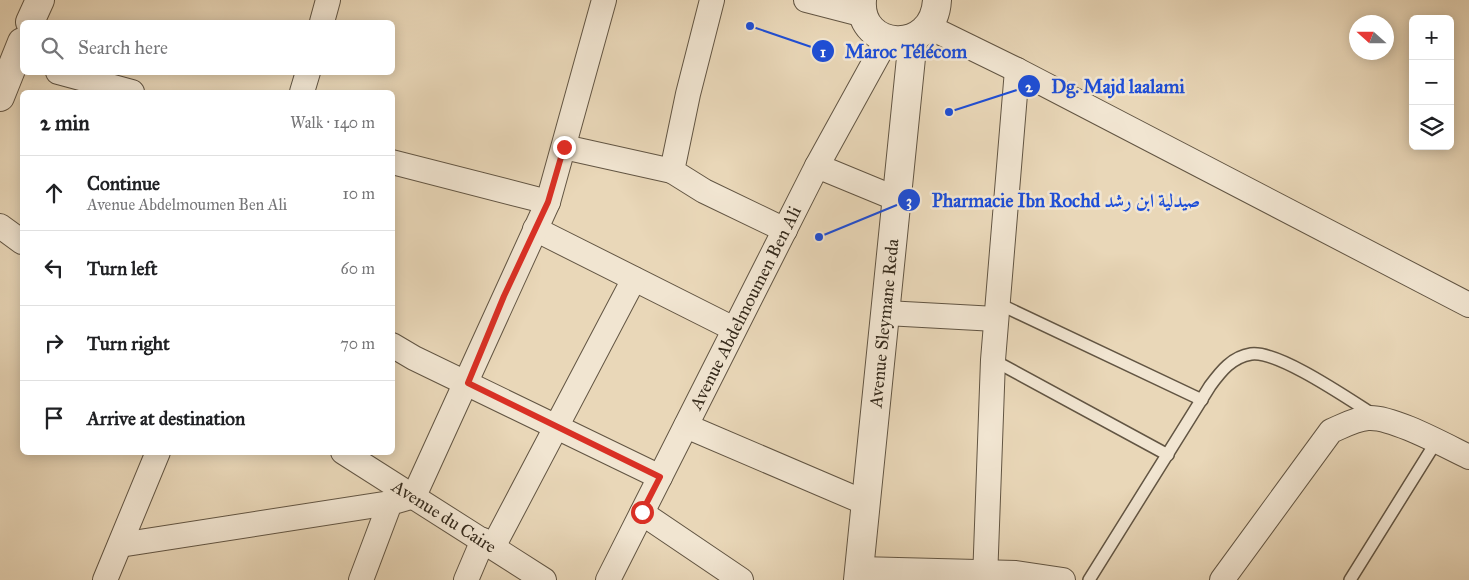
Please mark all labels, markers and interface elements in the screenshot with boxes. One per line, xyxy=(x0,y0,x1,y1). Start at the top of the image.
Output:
north arrow xyxy=(1349,15,1394,60)
map controls xyxy=(1409,15,1454,150)
button: + xyxy=(1409,15,1454,60)
search box xyxy=(20,20,395,75)
icon: search xyxy=(38,34,66,62)
callout: Maroc Télécom xyxy=(810,34,978,68)
text: Search here xyxy=(78,36,168,59)
text: Maroc Télécom xyxy=(845,40,967,63)
text: 1 xyxy=(820,43,826,61)
button: − xyxy=(1409,60,1454,105)
callout: Dg. Majd laalami xyxy=(1016,69,1195,103)
text: Dg. Majd laalami xyxy=(1051,75,1185,99)
text: 2 xyxy=(1025,78,1033,96)
button: layers xyxy=(1409,105,1454,150)
text: 2 min xyxy=(40,110,90,136)
text: Walk · 140 m xyxy=(290,113,375,132)
route end xyxy=(553,136,576,159)
text: Continue xyxy=(87,172,160,195)
icon: ahead xyxy=(40,179,68,207)
callout: Pharmacie Ibn Rochd صيدلية ابن رشد xyxy=(897,183,1210,217)
text: 10 m xyxy=(343,184,375,203)
text: Pharmacie Ibn Rochd صيدلية ابن رشد xyxy=(932,189,1200,212)
text: 3 xyxy=(906,192,912,211)
text: Avenue Abdelmoumen Ben Ali xyxy=(87,195,287,214)
street label: Avenue Abdelmoumen Ben Ali xyxy=(684,202,806,414)
street label: Avenue Sleymane Reda xyxy=(864,237,904,410)
icon: left xyxy=(40,254,68,282)
text: Turn left xyxy=(87,257,157,280)
text: 60 m xyxy=(341,259,375,278)
icon: right xyxy=(40,329,68,357)
text: Turn right xyxy=(87,332,170,355)
text: 70 m xyxy=(340,334,375,353)
icon: arrive xyxy=(40,404,68,432)
text: Arrive at destination xyxy=(87,407,245,430)
street label: Avenue du Caire xyxy=(387,475,501,558)
route start xyxy=(631,501,654,524)

